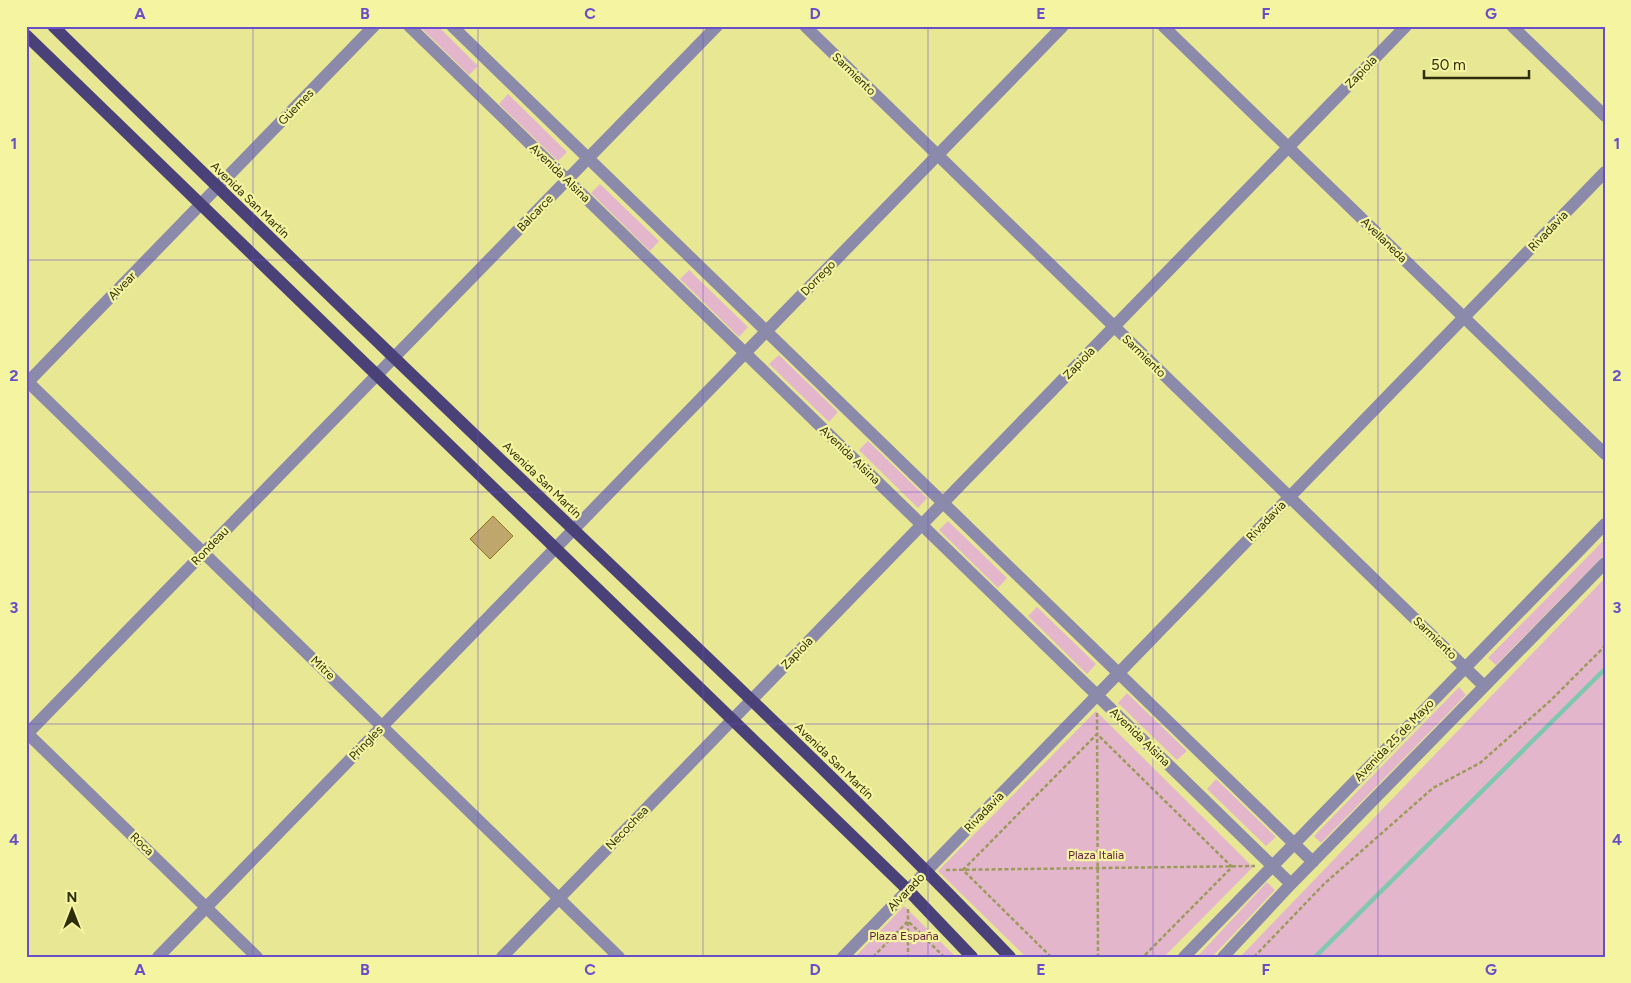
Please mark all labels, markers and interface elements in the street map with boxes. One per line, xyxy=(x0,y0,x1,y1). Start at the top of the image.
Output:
text: A xyxy=(134,4,146,23)
text: B xyxy=(360,4,370,23)
text: C xyxy=(584,4,596,23)
text: D xyxy=(809,4,821,23)
text: E xyxy=(1036,4,1046,23)
text: F xyxy=(1262,4,1271,23)
text: G xyxy=(1485,4,1497,23)
scale bar xyxy=(1424,48,1528,80)
street label: Sarmiento xyxy=(829,50,879,98)
street label: Zapiola xyxy=(1342,53,1380,91)
text: 50 m xyxy=(1431,56,1466,74)
street label: Güemes xyxy=(275,86,317,128)
text: 1 xyxy=(11,134,17,153)
text: 1 xyxy=(1614,134,1620,153)
street label: Avenida Alsina xyxy=(527,141,593,205)
street label: Avenida San Martín xyxy=(208,159,292,241)
street label: Balcarce xyxy=(514,191,556,234)
street label: Rivadavia xyxy=(1525,208,1571,254)
street label: Avellaneda xyxy=(1358,215,1410,265)
street label: Dorrego xyxy=(798,257,838,299)
street label: Alvear xyxy=(105,269,139,303)
street label: Sarmiento xyxy=(1119,332,1169,380)
street label: Zapiola xyxy=(1060,344,1098,382)
text: 2 xyxy=(9,366,19,385)
text: 2 xyxy=(1612,366,1622,385)
street label: Avenida Alsina xyxy=(817,423,883,487)
street label: Avenida San Martín xyxy=(500,439,584,521)
street label: Rivadavia xyxy=(1243,498,1289,544)
street label: Rondeau xyxy=(188,524,232,568)
text: 3 xyxy=(10,598,19,617)
text: 3 xyxy=(1613,598,1622,617)
street label: Sarmiento xyxy=(1410,614,1460,662)
street label: Zapiola xyxy=(778,634,816,672)
street label: Mitre xyxy=(308,653,338,683)
street label: Avenida 25 de Mayo xyxy=(1351,696,1437,784)
street label: Avenida Alsina xyxy=(1107,705,1173,769)
street label: Avenida San Martín xyxy=(792,720,876,802)
street label: Pringles xyxy=(346,723,386,763)
street label: Rivadavia xyxy=(961,789,1007,835)
street label: Necochea xyxy=(603,803,651,853)
text: 4 xyxy=(9,830,19,849)
street label: Roca xyxy=(127,830,157,858)
text: 4 xyxy=(1612,830,1622,849)
park label: Plaza Italia xyxy=(1068,848,1124,862)
street label: Alvarado xyxy=(885,870,927,914)
north arrow xyxy=(48,886,98,936)
text: N xyxy=(67,889,77,906)
park label: Plaza España xyxy=(869,929,939,943)
text: A xyxy=(134,960,146,979)
text: B xyxy=(360,960,370,979)
text: C xyxy=(584,960,596,979)
text: D xyxy=(809,960,821,979)
text: E xyxy=(1036,960,1046,979)
text: F xyxy=(1262,960,1271,979)
text: G xyxy=(1485,960,1497,979)

